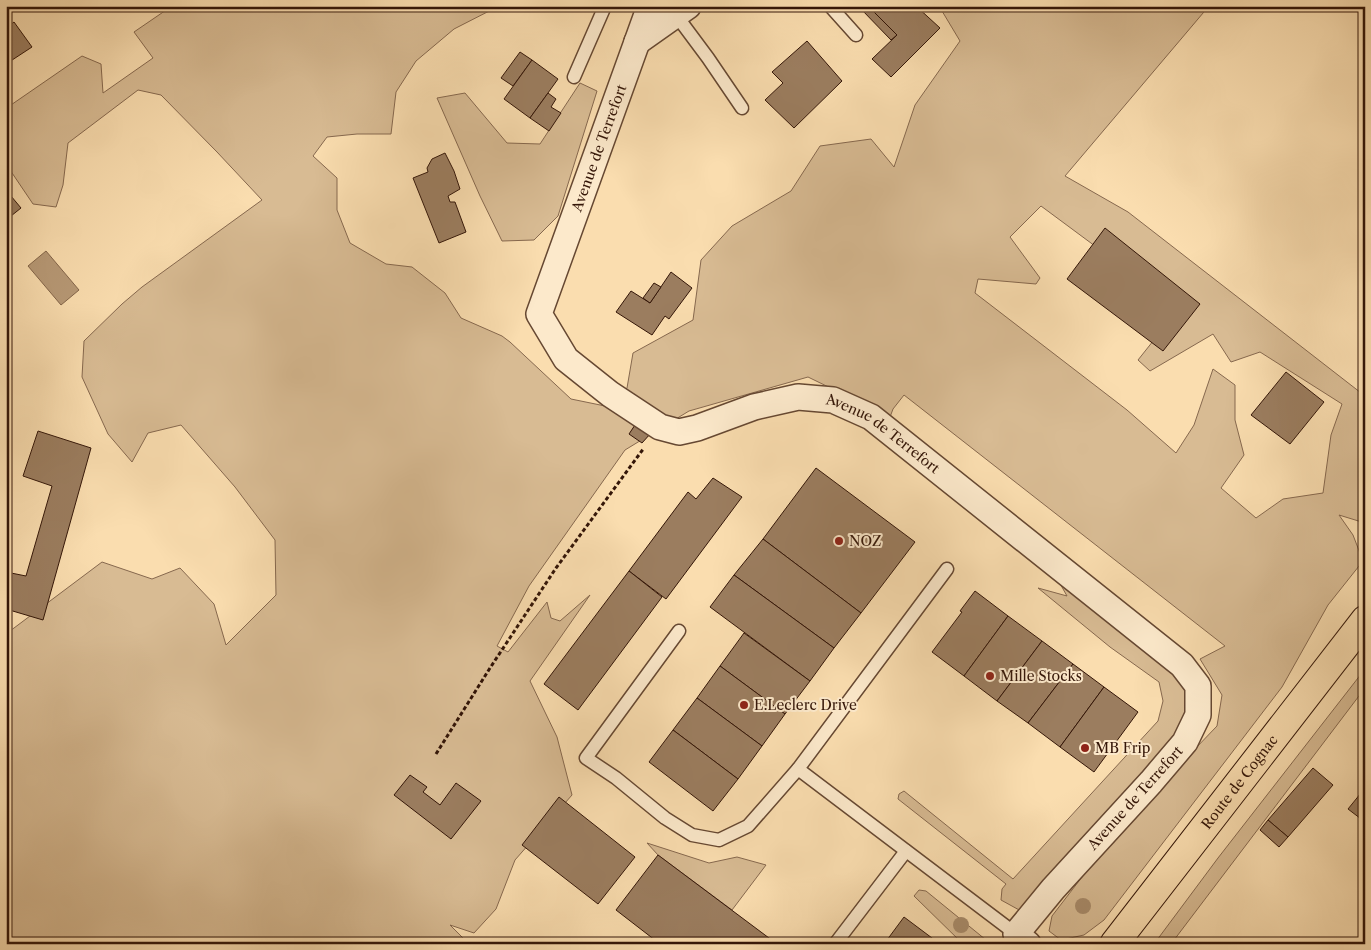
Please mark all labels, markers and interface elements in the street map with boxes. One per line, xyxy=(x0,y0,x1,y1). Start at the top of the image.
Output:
street label: Avenue de Terrefort xyxy=(567,82,630,215)
street label: Avenue de Terrefort xyxy=(824,390,943,477)
place label: NOZ xyxy=(849,532,881,550)
marker: NOZ xyxy=(833,535,845,547)
place label: Mille Stocks xyxy=(1000,667,1082,685)
marker: Mille Stocks xyxy=(984,670,996,682)
place label: E.Leclerc Drive xyxy=(754,696,857,714)
marker: E.Leclerc Drive xyxy=(738,699,750,711)
street label: Route de Cognac xyxy=(1197,731,1282,833)
place label: MB Frip xyxy=(1095,739,1151,757)
marker: MB Frip xyxy=(1079,742,1091,754)
street label: Avenue de Terrefort xyxy=(1083,742,1187,855)

